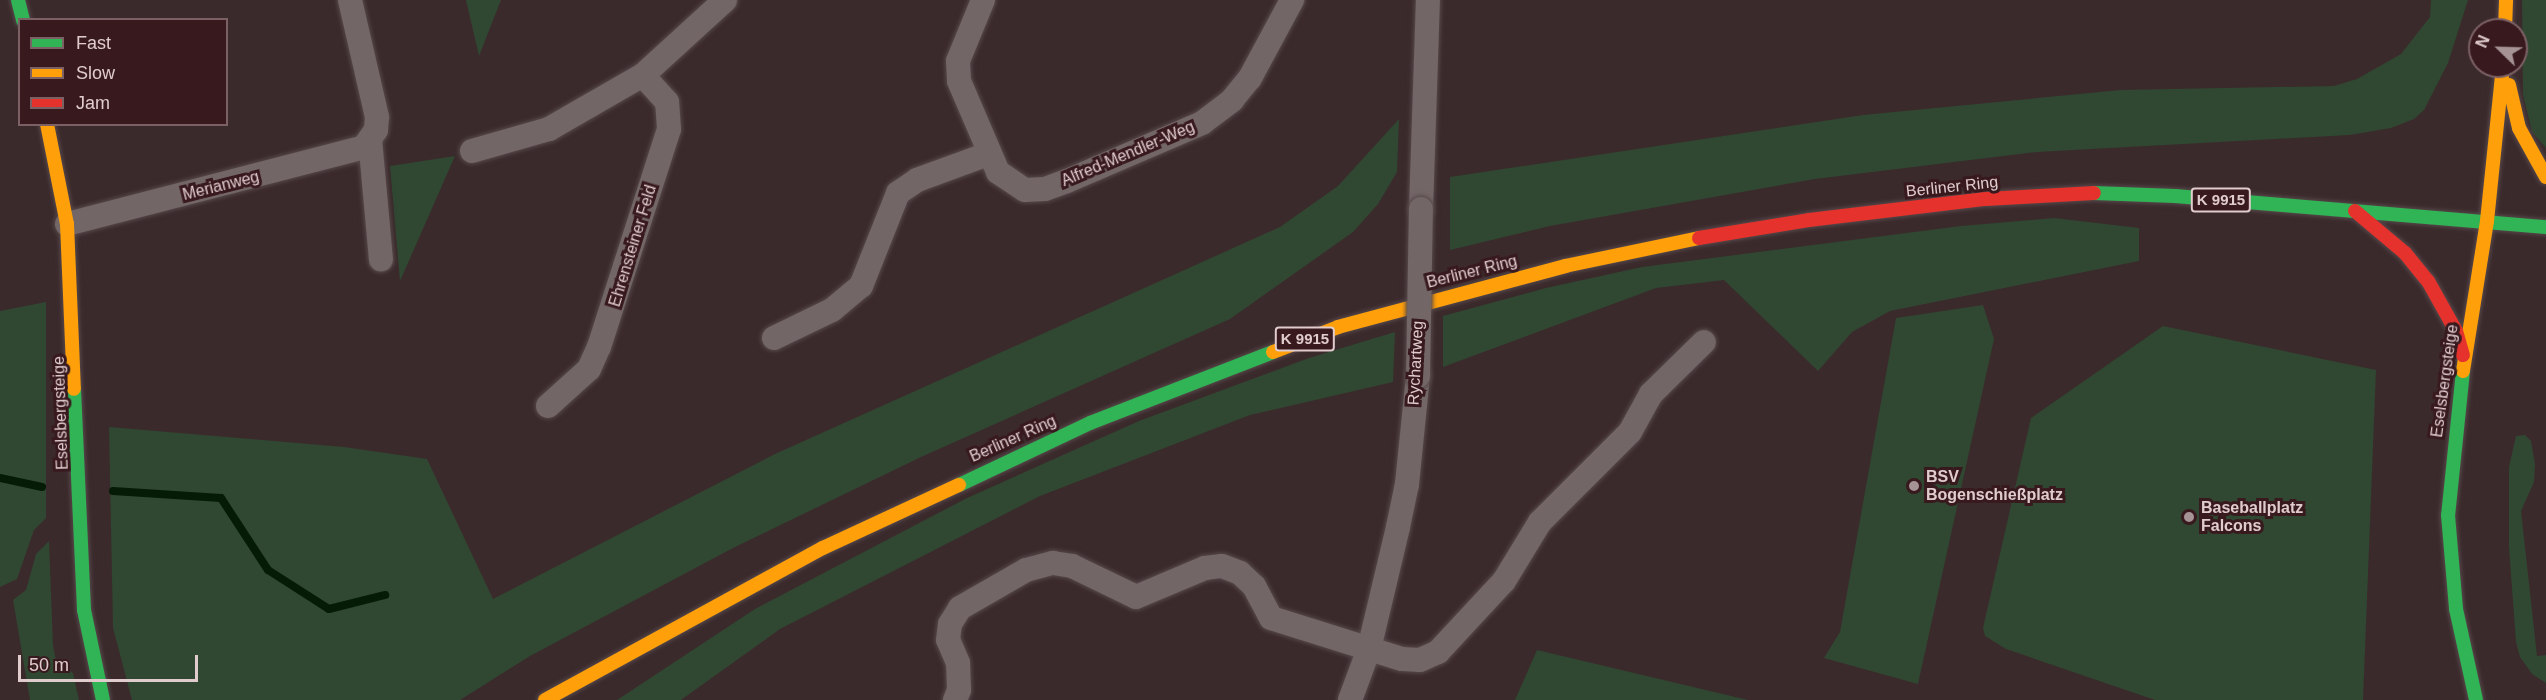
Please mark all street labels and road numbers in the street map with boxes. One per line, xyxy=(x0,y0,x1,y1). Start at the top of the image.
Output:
street label: Alfred-Mendler-Weg xyxy=(1058,117,1198,191)
street label: Merianweg xyxy=(181,167,261,205)
street label: Berliner Ring xyxy=(1905,173,1999,201)
street label: Ehrensteiner Feld xyxy=(605,183,661,309)
road number: K 9915 xyxy=(2190,188,2252,212)
street label: Berliner Ring xyxy=(1425,251,1519,293)
street label: Rychartweg xyxy=(1404,320,1428,406)
street label: Eselsbergsteige xyxy=(2428,323,2462,439)
road number: K 9915 xyxy=(1274,327,1336,351)
street label: Eselsbergsteige xyxy=(49,356,73,470)
street label: Berliner Ring xyxy=(967,411,1059,467)

